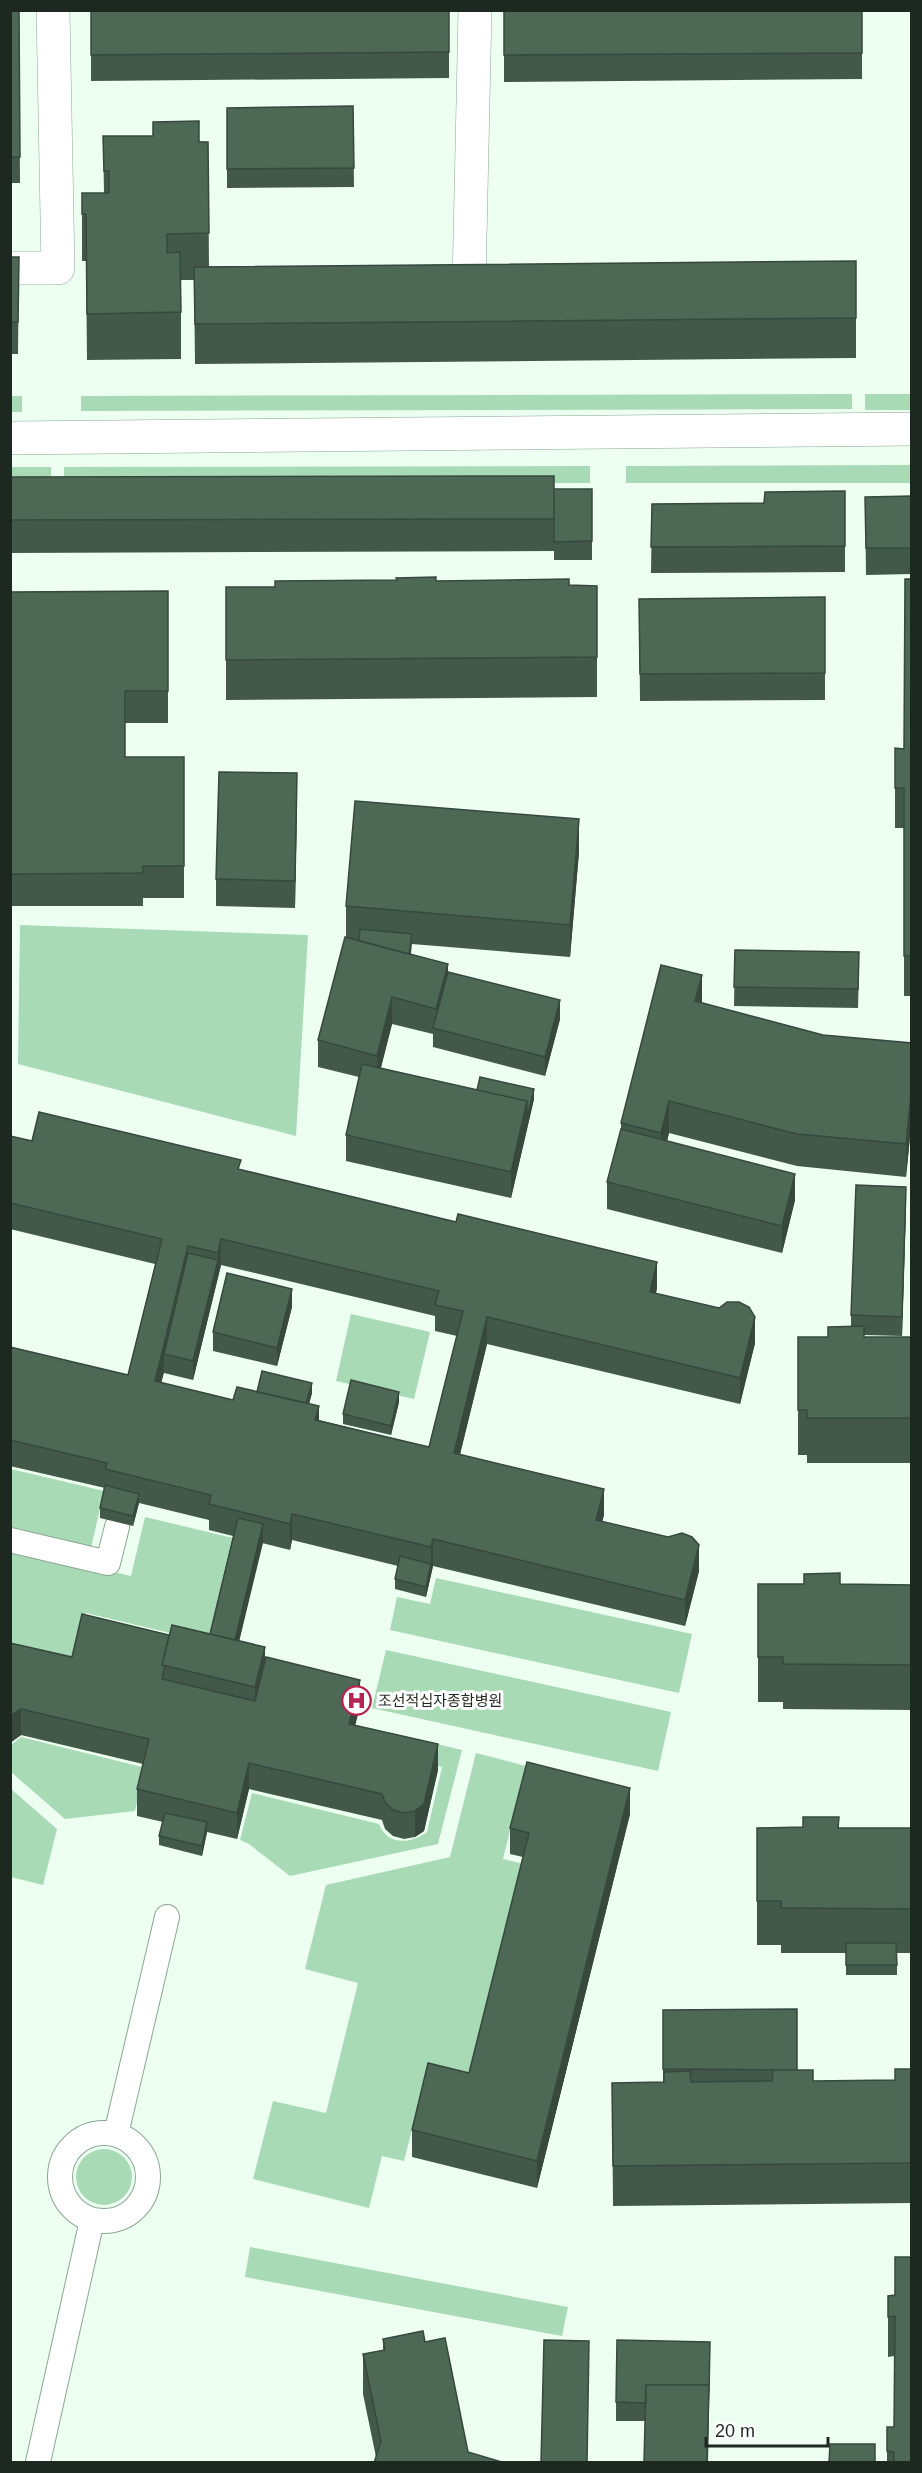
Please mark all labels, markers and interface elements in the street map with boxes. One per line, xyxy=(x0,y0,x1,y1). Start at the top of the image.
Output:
hospital icon: 조선적십자종합병원 xyxy=(341,1684,373,1716)
place label: 조선적십자종합병원 xyxy=(378,1692,502,1709)
scale bar xyxy=(706,2410,828,2448)
text: 20 m xyxy=(715,2421,755,2441)

